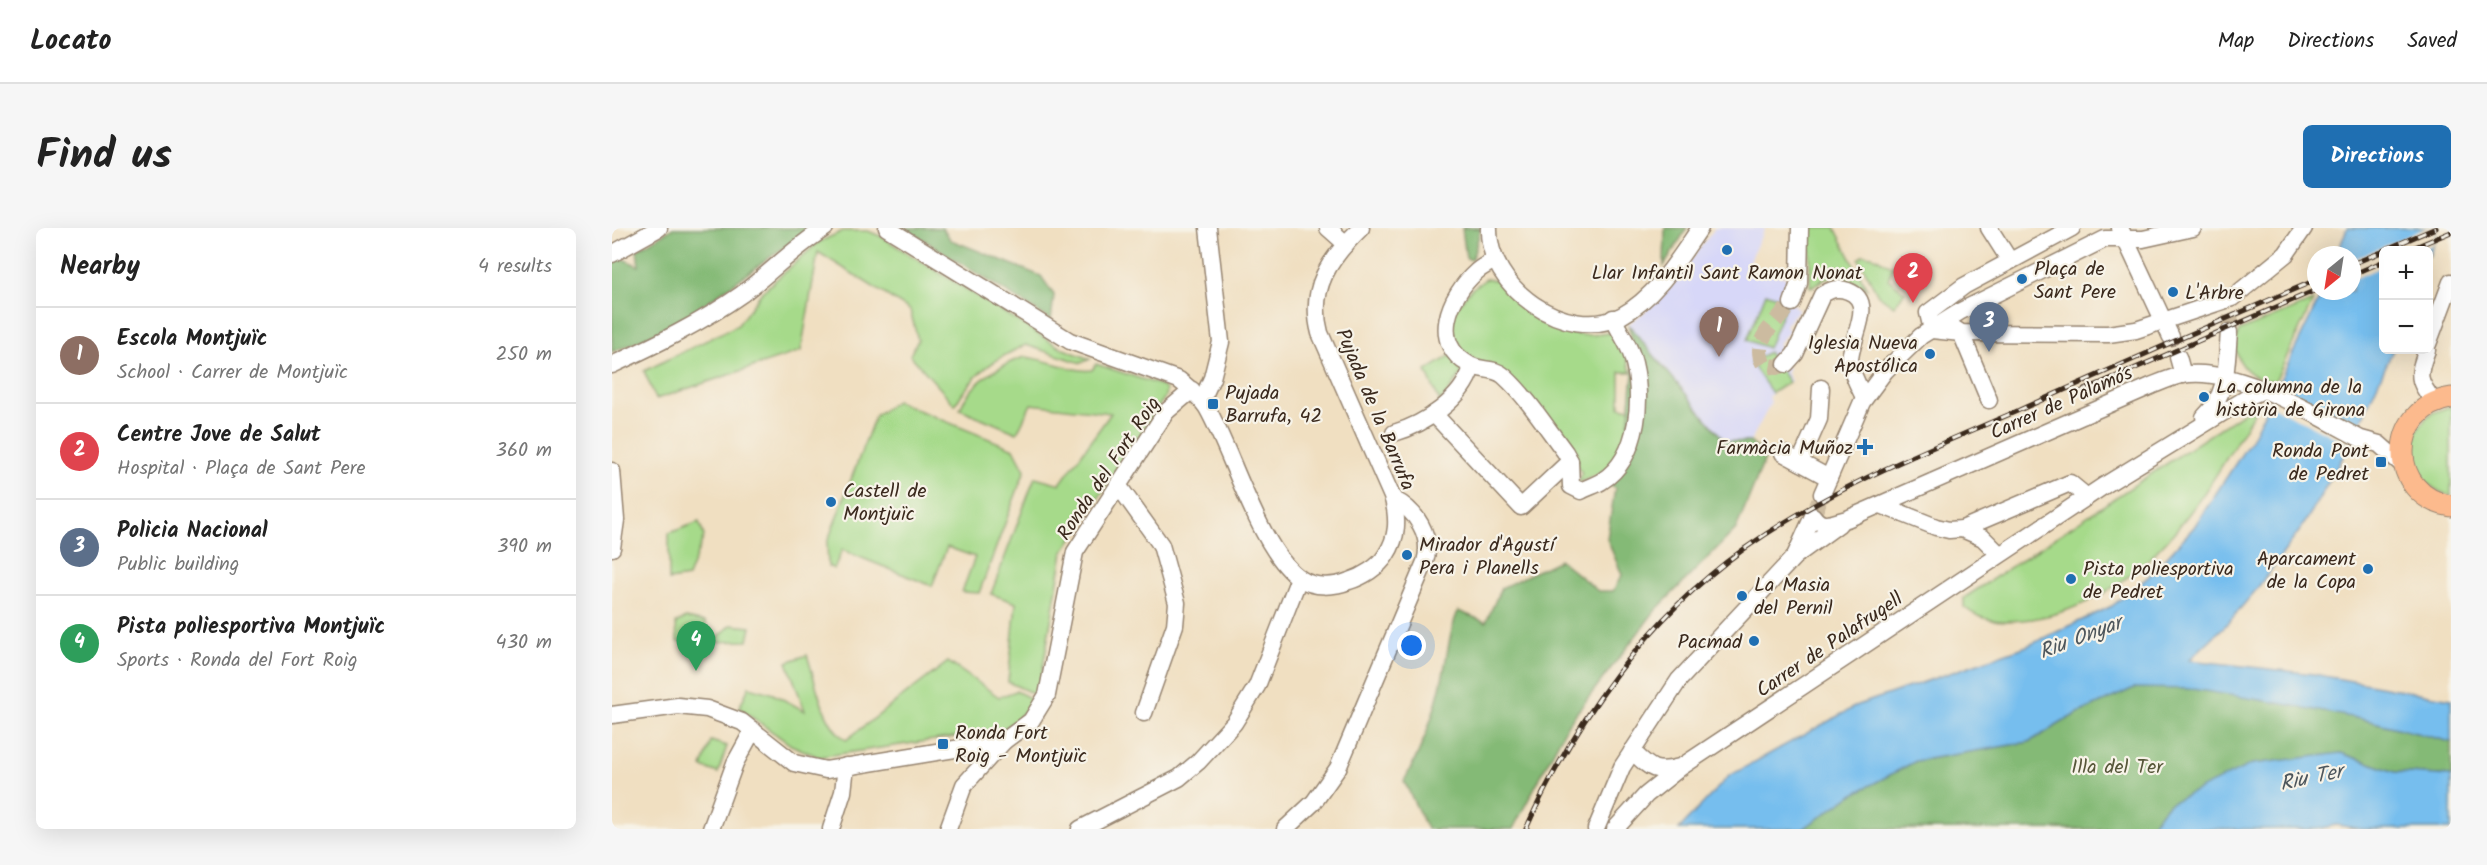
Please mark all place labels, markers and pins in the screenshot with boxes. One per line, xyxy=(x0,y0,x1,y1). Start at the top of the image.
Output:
marker: Llar Infantil Sant Ramon Nonat xyxy=(1720,243,1734,257)
pin: 2 xyxy=(1894,254,1932,303)
place label: Plaça de Sant Pere xyxy=(2034,254,2116,309)
place label: Llar Infantil Sant Ramon Nonat xyxy=(1591,258,1863,290)
marker: Plaça de Sant Pere xyxy=(2015,272,2029,286)
place label: L'Arbre xyxy=(2185,278,2244,310)
marker: L'Arbre xyxy=(2166,285,2180,299)
pin: 3 xyxy=(1970,302,2008,352)
pin: 1 xyxy=(1700,308,1738,357)
place label: Iglesia Nueva Apostólica xyxy=(1808,328,1918,383)
marker: Iglesia Nueva Apostólica xyxy=(1923,347,1937,361)
place label: La columna de la història de Girona xyxy=(2216,372,2365,427)
place label: Pujada Barrufa, 42 xyxy=(1225,378,1322,433)
marker: La columna de la història de Girona xyxy=(2197,390,2211,404)
marker: Pujada Barrufa, 42 xyxy=(1206,397,1220,411)
place label: Farmàcia Muñoz xyxy=(1716,433,1853,465)
place label: Ronda Pont de Pedret xyxy=(2272,436,2369,491)
marker: Farmàcia Muñoz xyxy=(1858,440,1872,454)
marker: Ronda Pont de Pedret xyxy=(2374,455,2388,469)
place label: Castell de Montjuïc xyxy=(843,476,926,531)
marker: Castell de Montjuïc xyxy=(824,495,838,509)
place label: Mirador d'Agustí Pera i Planells xyxy=(1419,530,1558,585)
place label: Aparcament de la Copa xyxy=(2257,544,2356,599)
marker: Mirador d'Agustí Pera i Planells xyxy=(1400,548,1414,562)
place label: Pista poliesportiva de Pedret xyxy=(2083,554,2234,609)
marker: Aparcament de la Copa xyxy=(2361,562,2375,576)
place label: La Masia del Pernil xyxy=(1754,570,1833,625)
marker: Pista poliesportiva de Pedret xyxy=(2064,572,2078,586)
marker: La Masia del Pernil xyxy=(1735,589,1749,603)
pin: 4 xyxy=(676,622,716,671)
place label: Pacmad xyxy=(1678,627,1743,659)
marker: Pacmad xyxy=(1747,634,1761,648)
place label: Ronda Fort Roig - Montjuïc xyxy=(955,718,1087,773)
marker: Ronda Fort Roig - Montjuïc xyxy=(936,737,950,751)

